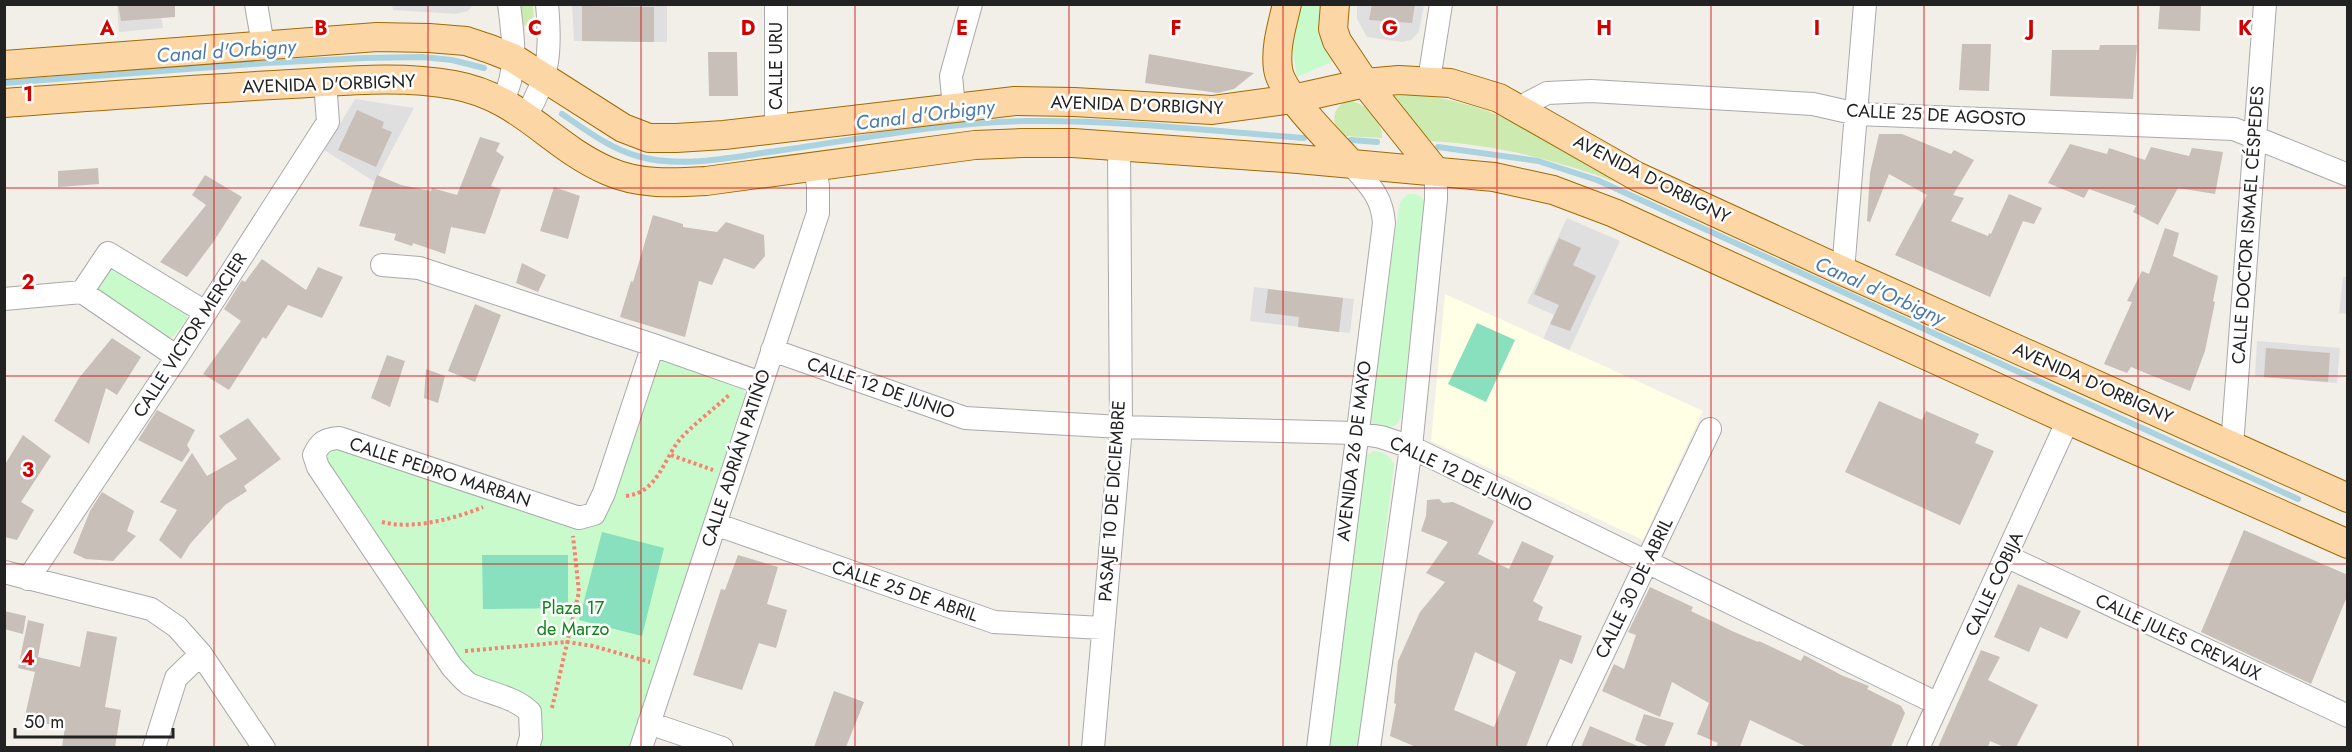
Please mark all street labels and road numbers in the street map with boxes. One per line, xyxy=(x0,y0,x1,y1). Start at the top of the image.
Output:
street label: CALLE URU xyxy=(763,22,789,110)
street label: AVENIDA D'ORBIGNY xyxy=(242,68,417,100)
street label: CALLE DOCTOR ISMAEL CÉSPEDES xyxy=(2225,85,2271,365)
street label: AVENIDA D'ORBIGNY xyxy=(1050,89,1225,121)
street label: CALLE 25 DE AGOSTO xyxy=(1846,97,2026,133)
street label: AVENIDA D'ORBIGNY xyxy=(1569,128,1736,230)
street label: CALLE VICTOR MERCIER xyxy=(127,247,253,423)
street label: AVENIDA D'ORBIGNY xyxy=(2009,336,2178,430)
street label: CALLE 12 DE JUNIO xyxy=(804,350,958,426)
street label: AVENIDA 26 DE MAYO xyxy=(1330,359,1378,543)
street label: CALLE ADRIÁN PATIÑO xyxy=(695,366,777,550)
street label: PASAJE 10 DE DICIEMBRE xyxy=(1092,400,1132,602)
street label: CALLE 12 DE JUNIO xyxy=(1385,429,1537,519)
street label: CALLE PEDRO MARBAN xyxy=(346,430,534,514)
street label: CALLE 30 DE ABRIL xyxy=(1589,513,1679,663)
street label: CALLE COBIJA xyxy=(1958,527,2030,641)
street label: CALLE 25 DE ABRIL xyxy=(828,554,982,628)
street label: CALLE JULES CREVAUX xyxy=(2091,587,2265,687)

